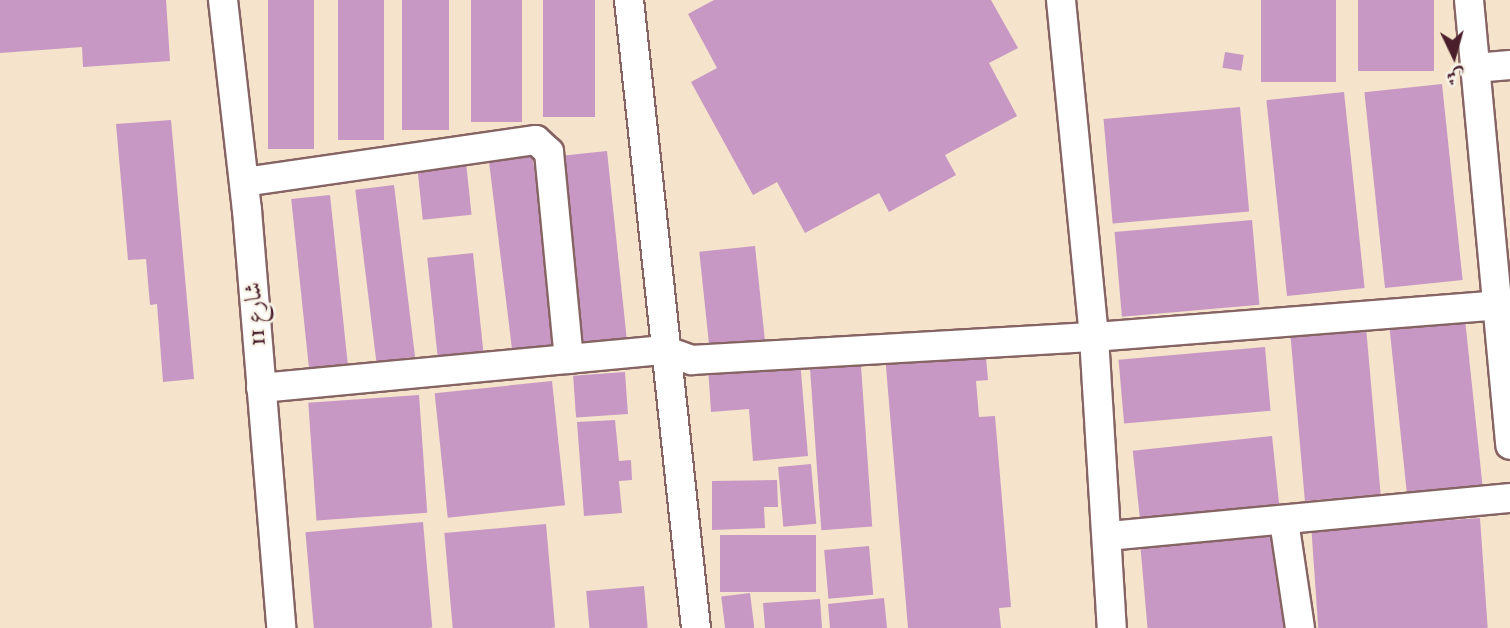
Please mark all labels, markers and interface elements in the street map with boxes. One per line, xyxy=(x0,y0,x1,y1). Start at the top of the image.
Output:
north arrow xyxy=(1419,21,1489,91)
text: ش xyxy=(1445,64,1466,90)
street label: شارع 11 xyxy=(238,281,272,347)

